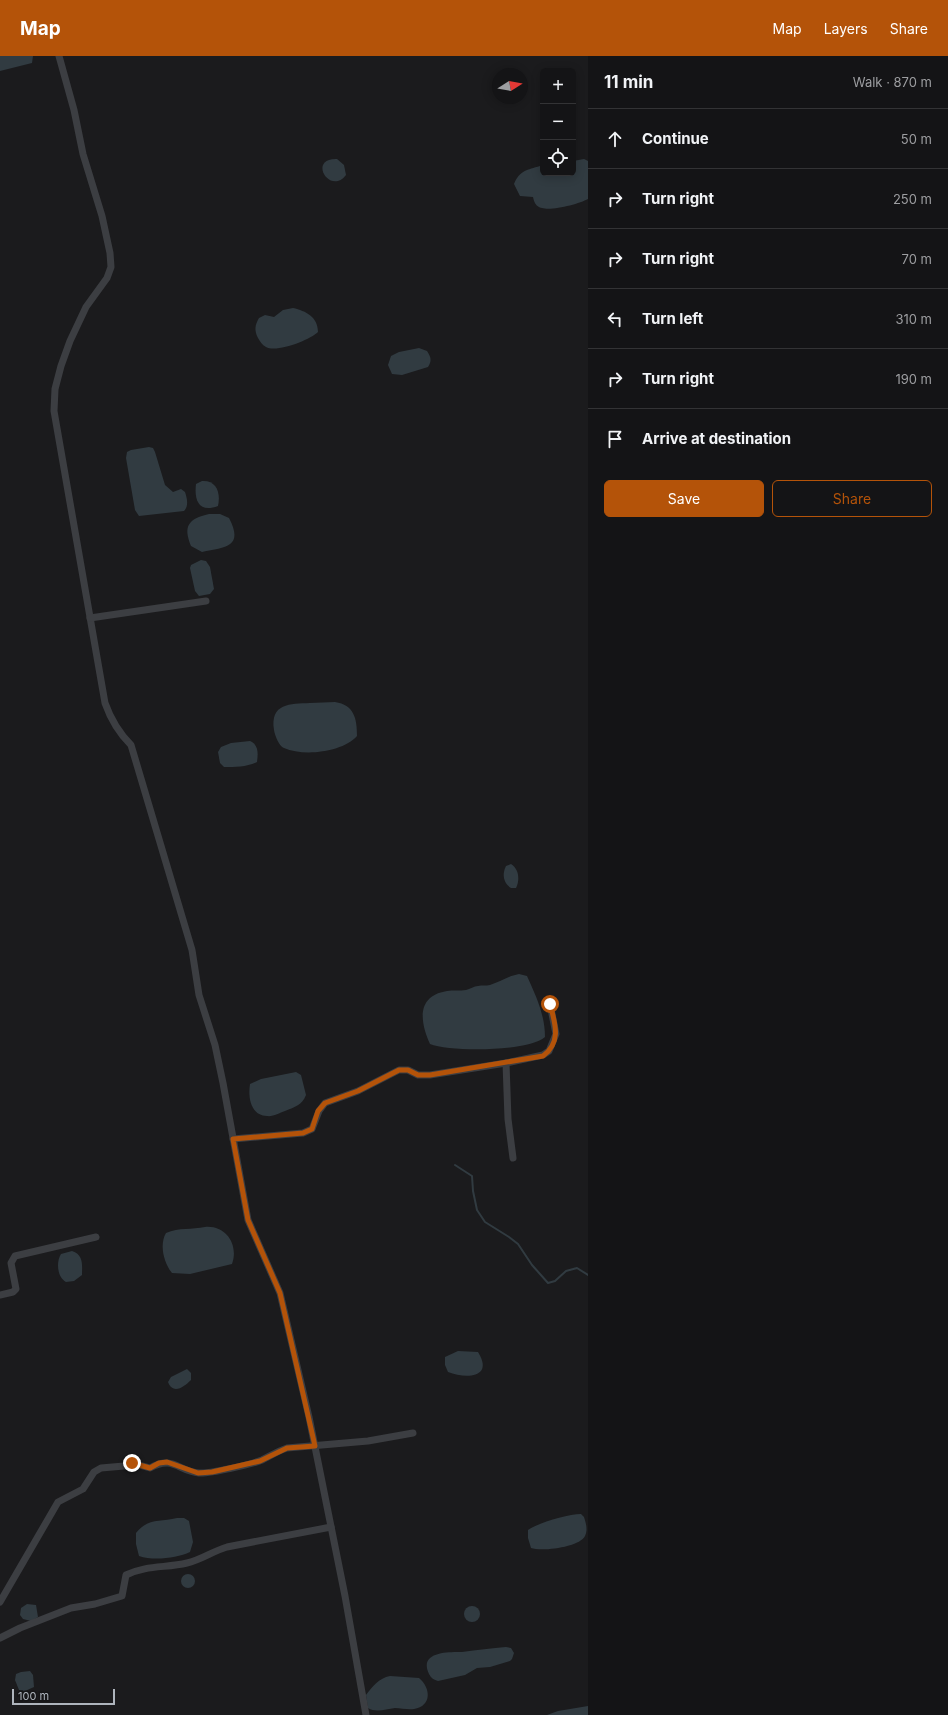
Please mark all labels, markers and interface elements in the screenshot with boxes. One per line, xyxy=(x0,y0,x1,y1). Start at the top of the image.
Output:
text: Map xyxy=(20,17,61,40)
text: Map xyxy=(773,20,802,37)
text: Layers xyxy=(824,20,868,37)
text: Share xyxy=(890,20,928,37)
north arrow xyxy=(492,68,528,104)
map controls xyxy=(540,68,576,176)
button: + xyxy=(540,68,576,104)
text: 11 min xyxy=(604,72,653,92)
text: Walk · 870 m xyxy=(853,74,932,90)
button: − xyxy=(540,104,576,140)
icon: ahead xyxy=(604,128,626,150)
text: Continue xyxy=(642,129,709,148)
text: 50 m xyxy=(901,131,932,147)
button: locate xyxy=(540,140,576,176)
icon: right xyxy=(604,188,626,210)
text: Turn right xyxy=(642,189,714,208)
text: 250 m xyxy=(893,191,932,207)
icon: right xyxy=(604,248,626,270)
text: Turn right xyxy=(642,249,714,268)
text: 70 m xyxy=(902,251,932,267)
icon: left xyxy=(604,308,626,330)
text: Turn left xyxy=(642,309,703,328)
text: 310 m xyxy=(895,311,932,327)
icon: right xyxy=(604,368,626,390)
text: Turn right xyxy=(642,369,714,388)
text: 190 m xyxy=(895,371,932,387)
icon: arrive xyxy=(604,428,626,450)
text: Arrive at destination xyxy=(642,429,791,448)
button: Save xyxy=(604,480,764,517)
button: Share xyxy=(772,480,932,517)
route start xyxy=(541,995,559,1013)
route end xyxy=(123,1454,141,1472)
scale bar xyxy=(12,1687,115,1706)
text: 100 m xyxy=(18,1689,49,1703)

